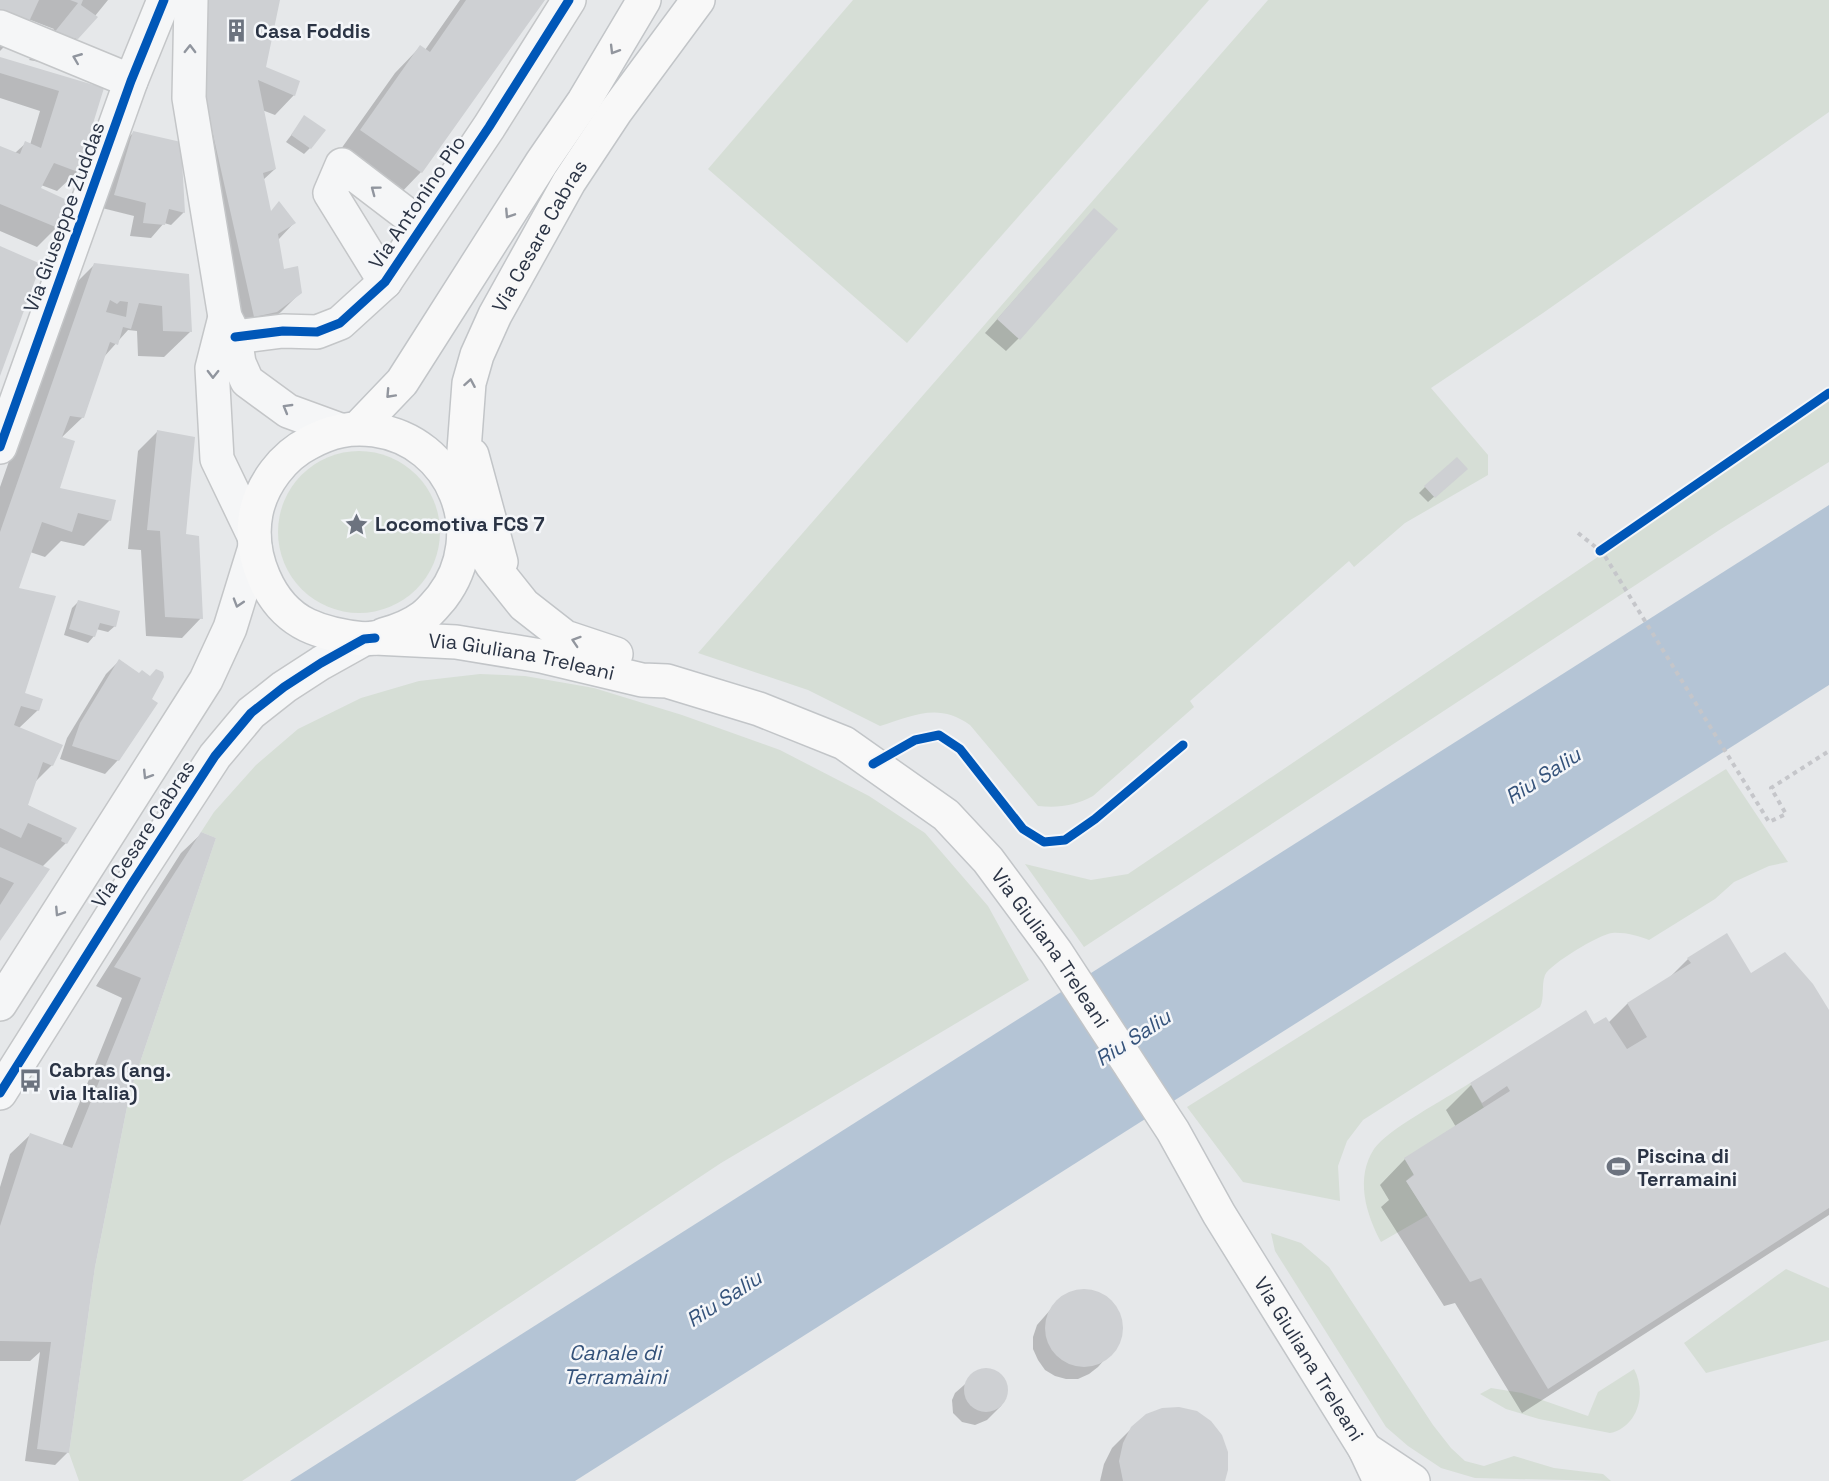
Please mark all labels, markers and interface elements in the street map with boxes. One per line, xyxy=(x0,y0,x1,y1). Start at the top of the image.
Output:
building icon: Casa Foddis xyxy=(224,18,250,44)
place label: Casa Foddis xyxy=(255,18,371,44)
one-way arrow xyxy=(610,44,621,54)
one-way arrow xyxy=(184,45,196,54)
one-way arrow xyxy=(73,53,83,66)
street label: Via Giuseppe Zuddas xyxy=(17,118,111,316)
street label: Via Antonino Pio xyxy=(363,130,471,274)
street label: Via Cesare Cabras xyxy=(486,155,593,317)
one-way arrow xyxy=(371,187,382,198)
one-way arrow xyxy=(504,208,516,218)
one-way arrow xyxy=(207,369,219,378)
one-way arrow xyxy=(463,378,476,388)
one-way arrow xyxy=(386,388,397,398)
one-way arrow xyxy=(282,404,293,415)
place icon: Locomotiva FCS 7 xyxy=(344,511,370,537)
place label: Locomotiva FCS 7 xyxy=(375,511,545,537)
one-way arrow xyxy=(233,597,245,608)
street label: Via Giuliana Treleani xyxy=(428,628,617,686)
one-way arrow xyxy=(571,636,582,648)
water label: Riu Saliu xyxy=(1500,741,1587,810)
street label: Via Cesare Cabras xyxy=(86,755,200,913)
one-way arrow xyxy=(143,768,154,779)
street label: Via Giuliana Treleani xyxy=(986,863,1115,1033)
one-way arrow xyxy=(55,905,66,916)
water label: Riu Saliu xyxy=(1090,1003,1177,1072)
place label: Cabras (ang. via Italia) xyxy=(49,1057,171,1106)
bus stop icon: Cabras (ang. via Italia) xyxy=(18,1068,44,1094)
place label: Piscina di Terramaini xyxy=(1637,1143,1737,1192)
sports icon: Piscina di Terramaini xyxy=(1606,1154,1632,1180)
water label: Riu Saliu xyxy=(681,1264,768,1333)
street label: Via Giuliana Treleani xyxy=(1248,1272,1370,1446)
water label: Canale di Terramàini xyxy=(563,1339,670,1390)

